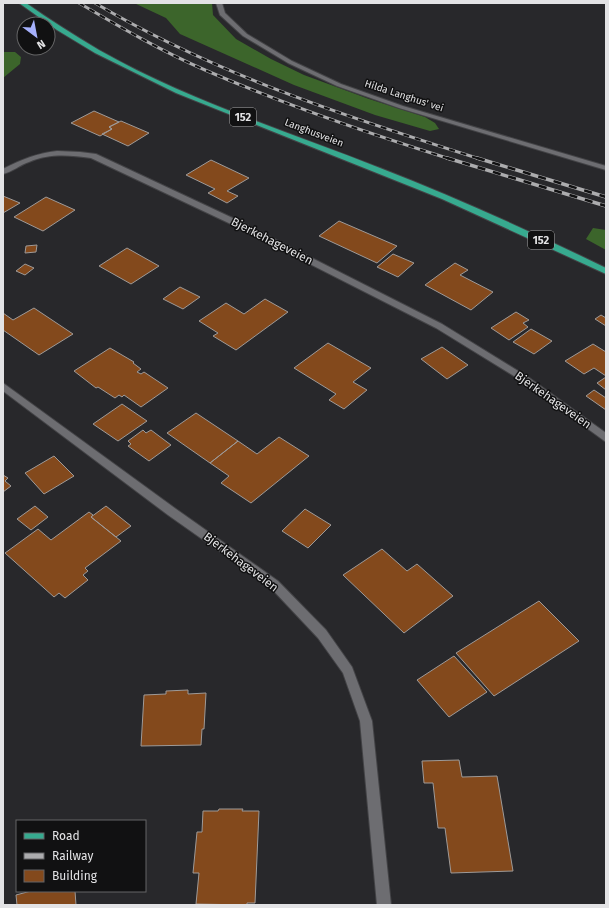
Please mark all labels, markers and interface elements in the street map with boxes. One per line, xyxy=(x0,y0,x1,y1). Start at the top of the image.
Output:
north arrow xyxy=(16,16,56,56)
text: N xyxy=(34,37,48,52)
street label: Hilda Langhus' vei xyxy=(363,78,445,114)
road number: 152 xyxy=(230,108,256,126)
street label: Langhusveien xyxy=(283,116,345,150)
street label: Bjerkehageveien xyxy=(229,214,315,268)
road number: 152 xyxy=(528,231,554,249)
street label: Bjerkehageveien xyxy=(512,369,594,431)
street label: Bjerkehageveien xyxy=(201,529,281,595)
legend xyxy=(16,820,146,892)
text: Road xyxy=(52,829,80,843)
text: Railway xyxy=(52,849,93,863)
text: Building xyxy=(52,869,98,883)

